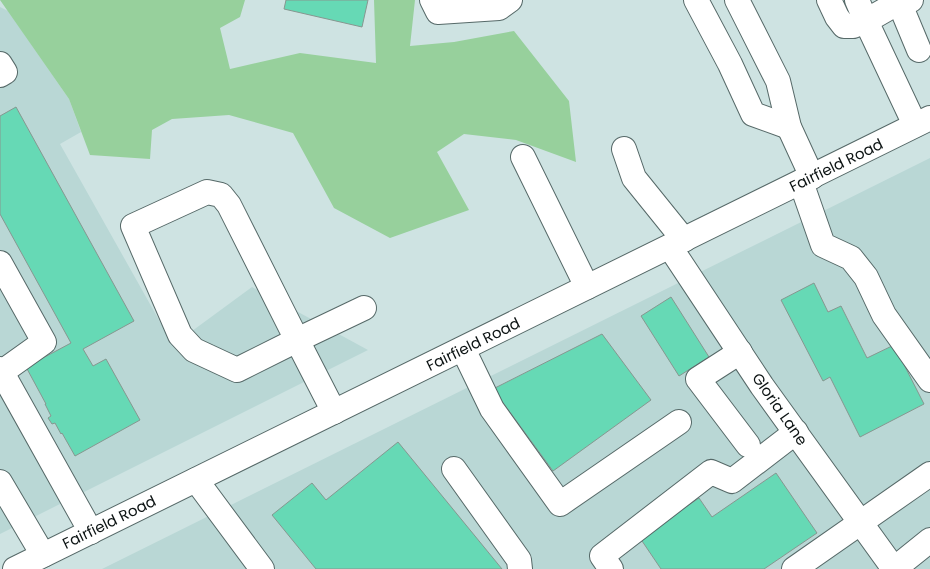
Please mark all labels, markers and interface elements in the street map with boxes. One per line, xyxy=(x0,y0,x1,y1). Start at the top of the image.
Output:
street label: Fairfield Road xyxy=(786,133,886,197)
street label: Fairfield Road xyxy=(423,312,523,376)
street label: Gloria Lane xyxy=(747,369,813,449)
street label: Fairfield Road xyxy=(59,490,159,554)

